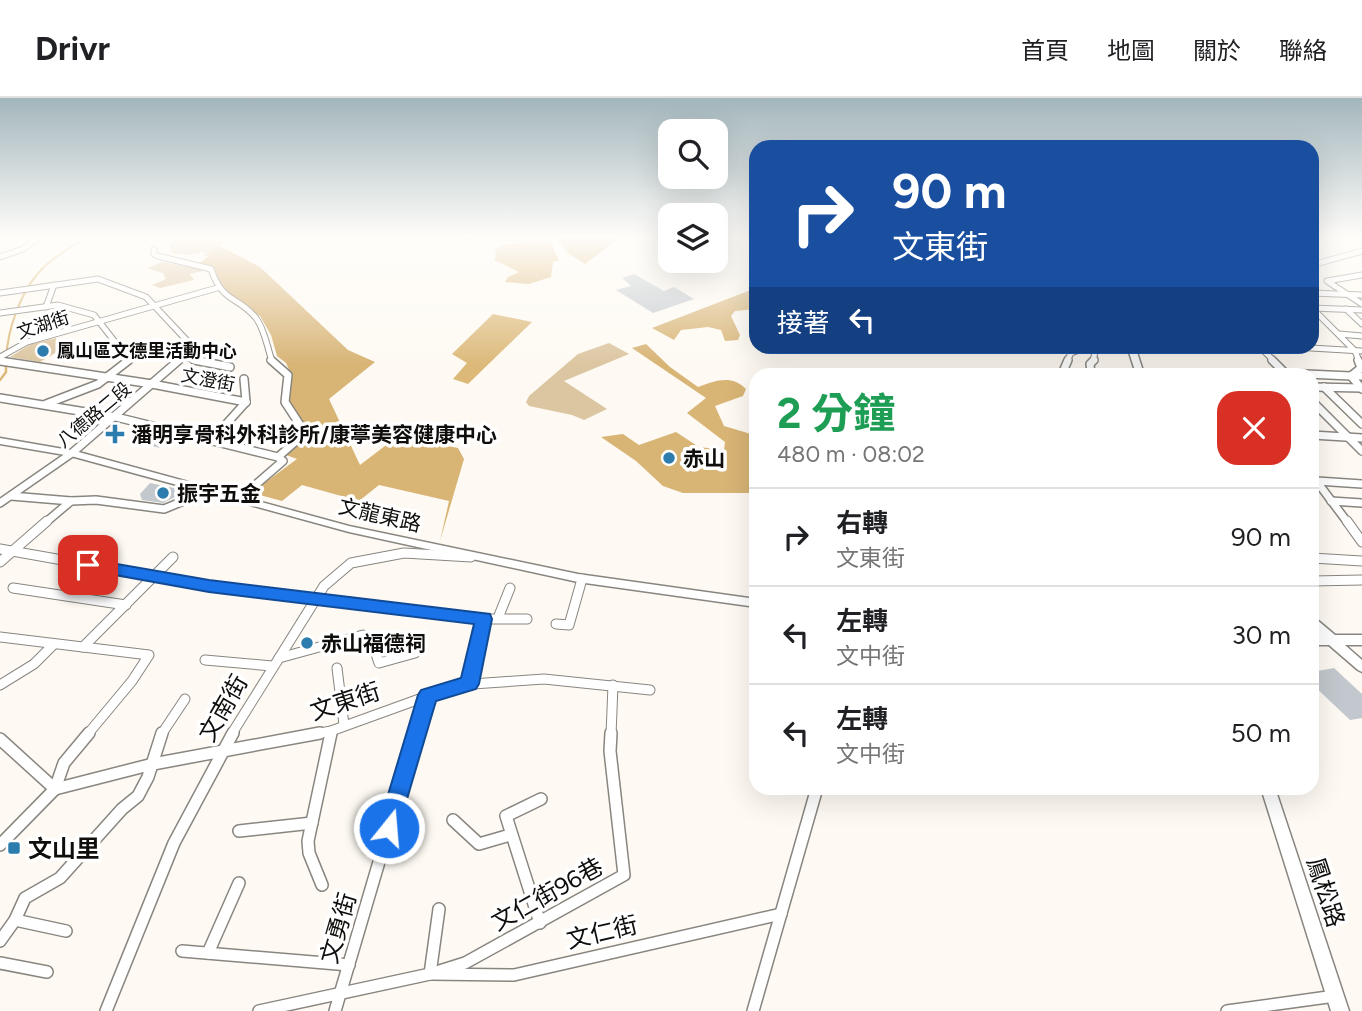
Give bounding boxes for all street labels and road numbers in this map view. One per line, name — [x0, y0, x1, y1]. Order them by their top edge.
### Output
street label: 文湖街 — [14, 306, 72, 344]
street label: 文澄街 — [179, 364, 237, 396]
street label: 八德路二段 — [52, 378, 136, 452]
street label: 文龍東路 — [336, 493, 424, 537]
street label: 文南街 — [192, 670, 254, 746]
street label: 文東街 — [306, 676, 384, 726]
street label: 文仁街96巷 — [486, 852, 608, 936]
street label: 鳳松路 — [1301, 853, 1351, 931]
street label: 文勇街 — [314, 889, 362, 967]
street label: 文仁街 — [564, 910, 640, 954]

